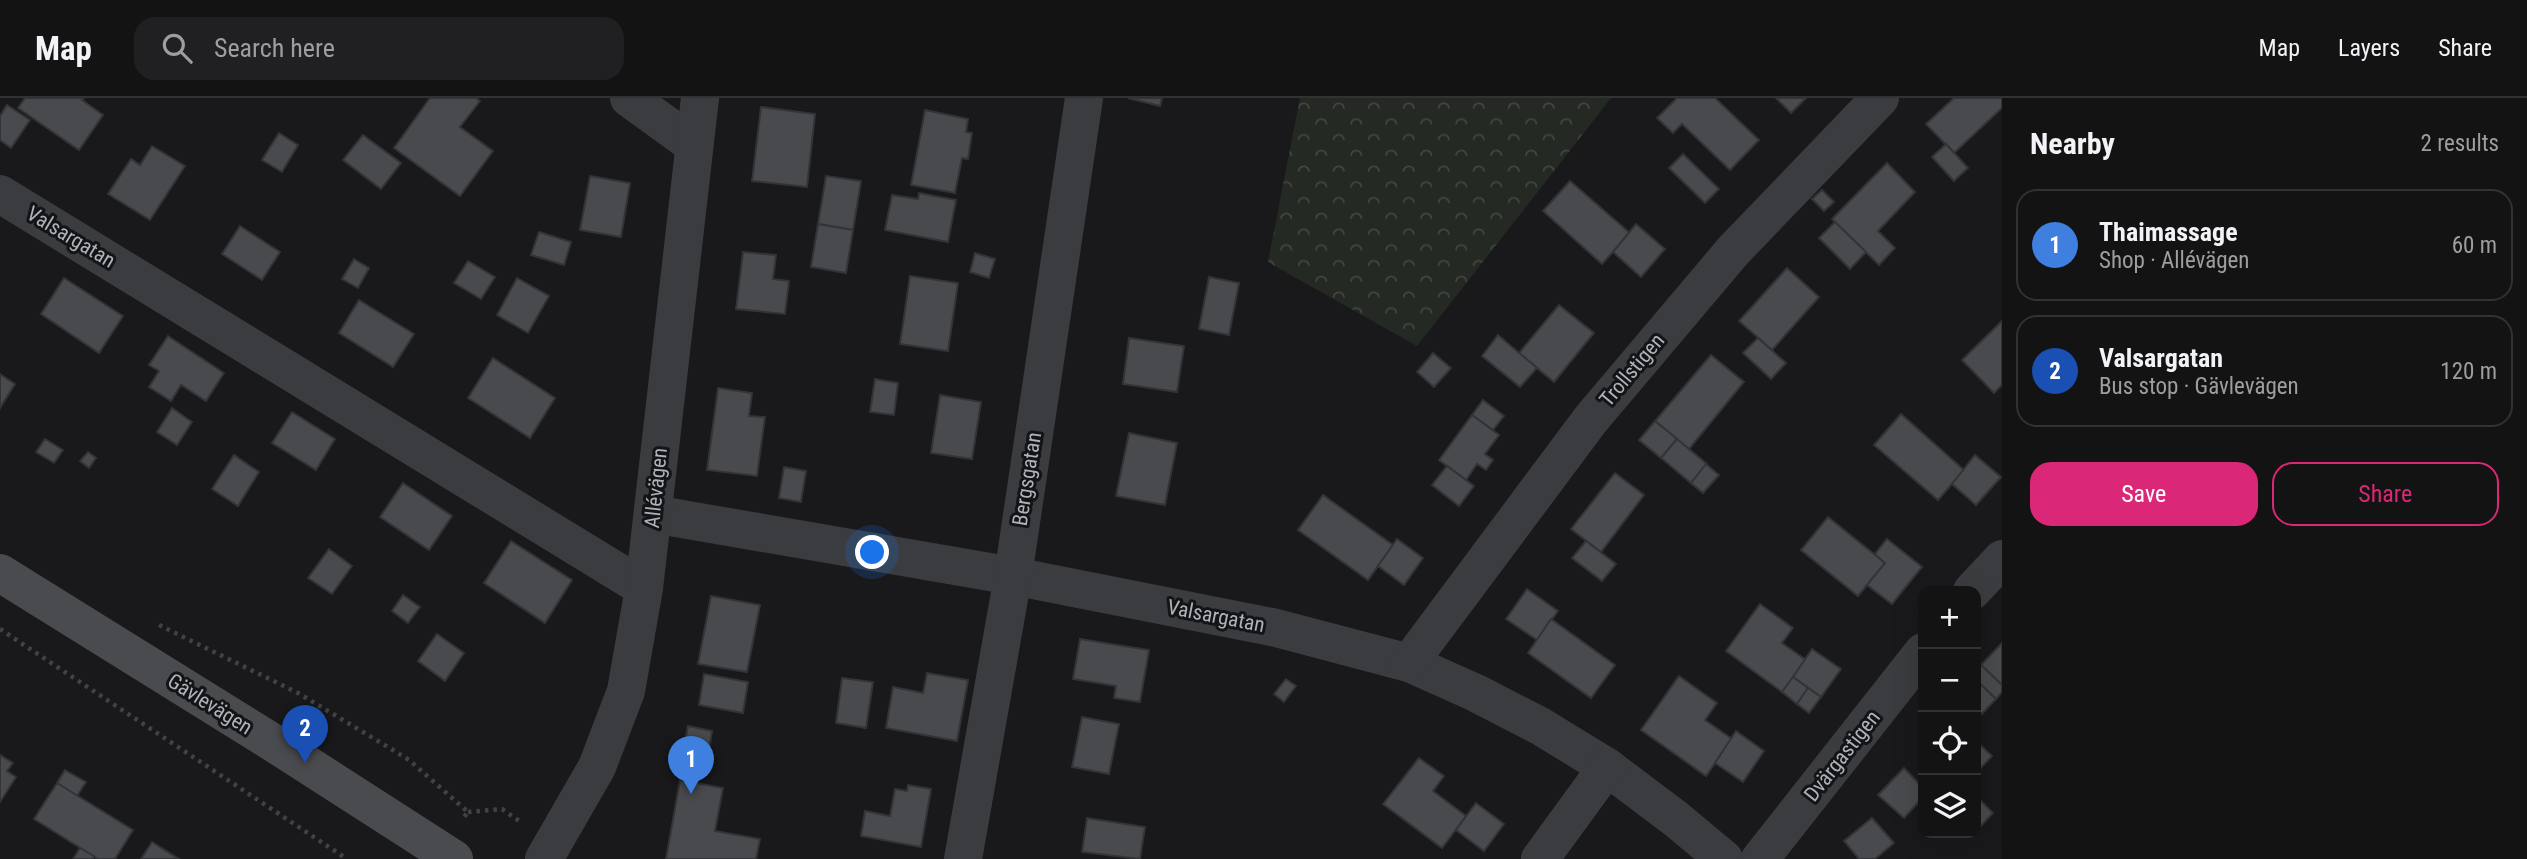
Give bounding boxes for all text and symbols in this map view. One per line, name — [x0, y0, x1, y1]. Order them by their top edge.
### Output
search box — [134, 17, 624, 80]
text: Map — [35, 29, 92, 68]
icon: search — [158, 29, 196, 67]
text: Search here — [214, 33, 335, 63]
text: Map — [2259, 34, 2300, 62]
text: Layers — [2338, 34, 2400, 62]
text: Share — [2438, 34, 2492, 62]
text: Nearby — [2030, 126, 2115, 161]
text: 2 results — [2421, 130, 2499, 157]
street label: Valsargatan — [22, 201, 120, 273]
text: Thaimassage — [2099, 217, 2238, 247]
text: 1 — [2049, 232, 2061, 259]
text: 60 m — [2452, 232, 2497, 259]
text: Shop · Allévägen — [2099, 247, 2250, 274]
street label: Trollstigen — [1595, 329, 1669, 411]
text: Valsargatan — [2099, 343, 2223, 373]
text: 2 — [2049, 358, 2061, 385]
text: 120 m — [2440, 358, 2497, 385]
text: Bus stop · Gävlevägen — [2099, 373, 2299, 400]
street label: Bergsgatan — [1008, 431, 1046, 527]
street label: Allévägen — [640, 447, 672, 529]
button: Save — [2030, 462, 2258, 526]
button: Share — [2272, 462, 2499, 526]
your location — [855, 535, 889, 569]
map controls — [1918, 586, 1981, 838]
button: + — [1918, 586, 1981, 649]
street label: Valsargatan — [1165, 595, 1267, 637]
button: − — [1918, 649, 1981, 712]
street label: Gävlevägen — [163, 669, 257, 739]
pin: 2 — [282, 705, 328, 763]
street label: Dvärgastigen — [1799, 706, 1885, 806]
button: locate — [1918, 712, 1981, 775]
pin: 1 — [668, 736, 714, 794]
button: layers — [1918, 775, 1981, 838]

